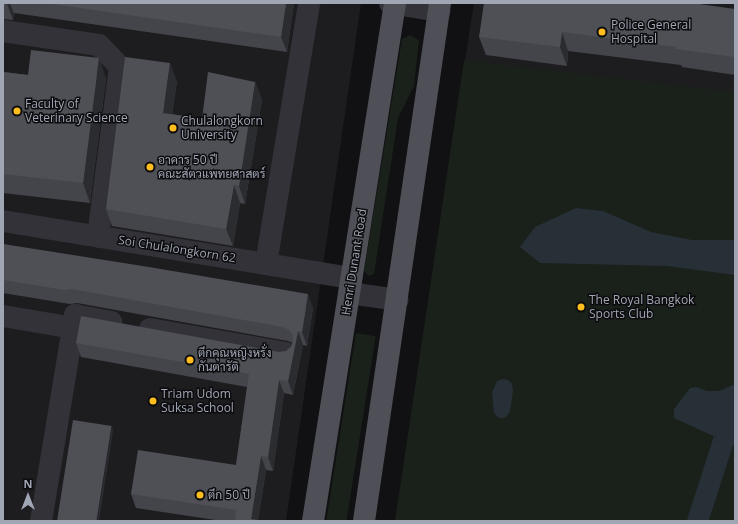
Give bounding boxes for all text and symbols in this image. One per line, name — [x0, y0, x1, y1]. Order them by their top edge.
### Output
place label: Police General Hospital — [611, 18, 691, 46]
marker: Police General Hospital — [596, 26, 608, 38]
place label: Faculty of Veterinary Science — [25, 97, 128, 125]
marker: Faculty of Veterinary Science — [12, 106, 22, 116]
place label: Chulalongkorn University — [181, 114, 263, 142]
marker: Chulalongkorn University — [168, 123, 178, 133]
place label: อาคาร 50 ปี คณะสัตวแพทยศาสตร์ — [158, 153, 265, 181]
marker: อาคาร 50 ปี คณะสัตวแพทยศาสตร์ — [145, 162, 155, 172]
street label: Henri Dunant Road — [338, 208, 370, 316]
street label: Soi Chulalongkorn 62 — [117, 233, 237, 265]
place label: The Royal Bangkok Sports Club — [589, 293, 694, 321]
marker: The Royal Bangkok Sports Club — [576, 302, 586, 312]
place label: ตึกคุณหญิงหรั่ง กันตารัติ — [198, 346, 271, 374]
marker: ตึกคุณหญิงหรั่ง กันตารัติ — [185, 355, 195, 365]
place label: Triam Udom Suksa School — [161, 387, 234, 415]
marker: Triam Udom Suksa School — [148, 396, 158, 406]
north arrow — [8, 476, 48, 516]
text: N — [24, 476, 32, 491]
place label: ตึก 50 ปี — [208, 488, 250, 502]
marker: ตึก 50 ปี — [195, 490, 205, 500]

